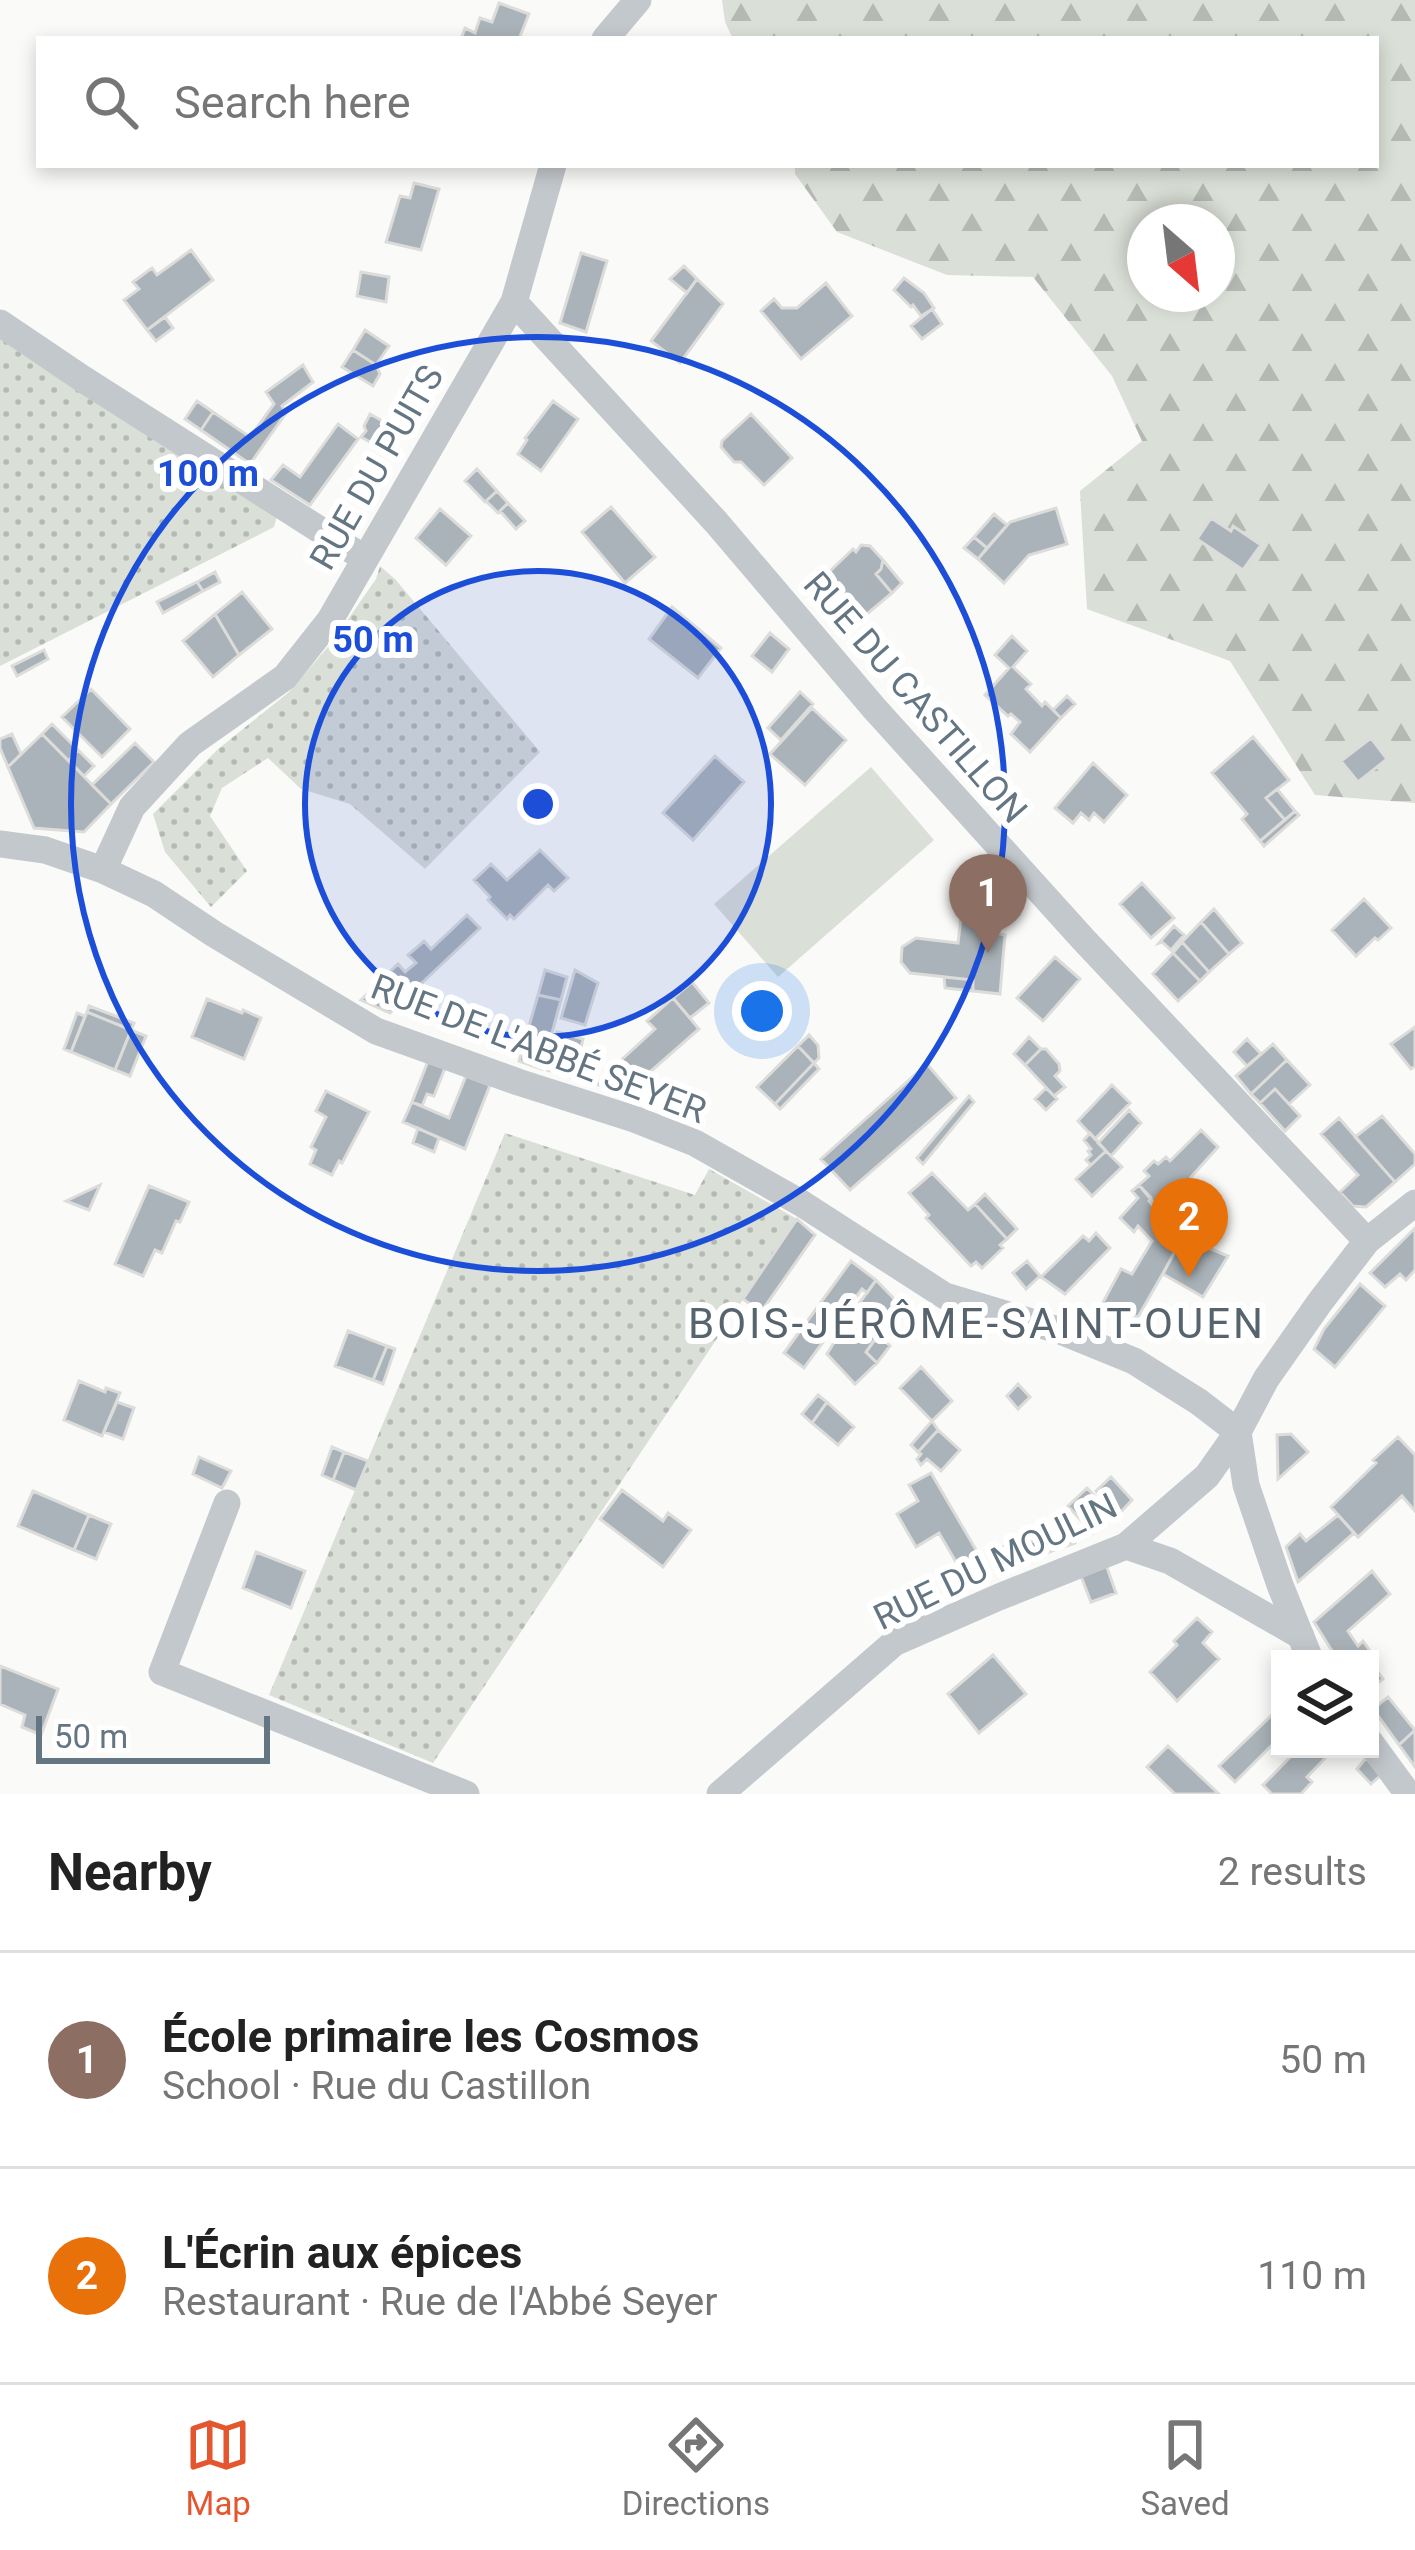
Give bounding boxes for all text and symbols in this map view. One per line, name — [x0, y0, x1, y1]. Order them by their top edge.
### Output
search box — [36, 36, 1379, 168]
icon: search — [78, 69, 144, 135]
text: Search here — [174, 76, 411, 129]
north arrow — [1127, 204, 1235, 312]
street label: RUE DU PUITS — [301, 358, 452, 577]
text: 100 m — [157, 453, 259, 495]
street label: RUE DU CASTILLON — [795, 564, 1036, 832]
text: 50 m — [332, 619, 414, 661]
centre of rings — [517, 783, 559, 825]
pin: 1 — [949, 854, 1027, 953]
street label: RUE DE L'ABBÉ SEYER — [365, 965, 712, 1132]
your location — [732, 981, 792, 1041]
pin: 2 — [1150, 1178, 1228, 1277]
district label: BOIS-JÉRÔME-SAINT-OUEN — [688, 1299, 1266, 1348]
street label: RUE DU MOULIN — [867, 1485, 1124, 1639]
map controls — [1271, 1650, 1379, 1758]
button: layers — [1271, 1650, 1379, 1758]
scale bar — [36, 1710, 270, 1763]
text: 50 m — [54, 1717, 128, 1756]
text: Nearby — [48, 1843, 212, 1902]
text: 2 results — [1218, 1849, 1367, 1895]
text: École primaire les Cosmos — [162, 2010, 699, 2063]
text: 1 — [76, 2037, 98, 2083]
text: 50 m — [1279, 2037, 1367, 2083]
text: School · Rue du Castillon — [162, 2063, 591, 2109]
text: L'Écrin aux épices — [162, 2226, 522, 2279]
text: 2 — [76, 2253, 98, 2299]
text: 110 m — [1257, 2253, 1367, 2299]
text: Restaurant · Rue de l'Abbé Seyer — [162, 2279, 717, 2325]
tab: Map — [185, 2412, 251, 2523]
tab: Directions — [622, 2412, 770, 2523]
tab: Saved — [1141, 2412, 1230, 2523]

